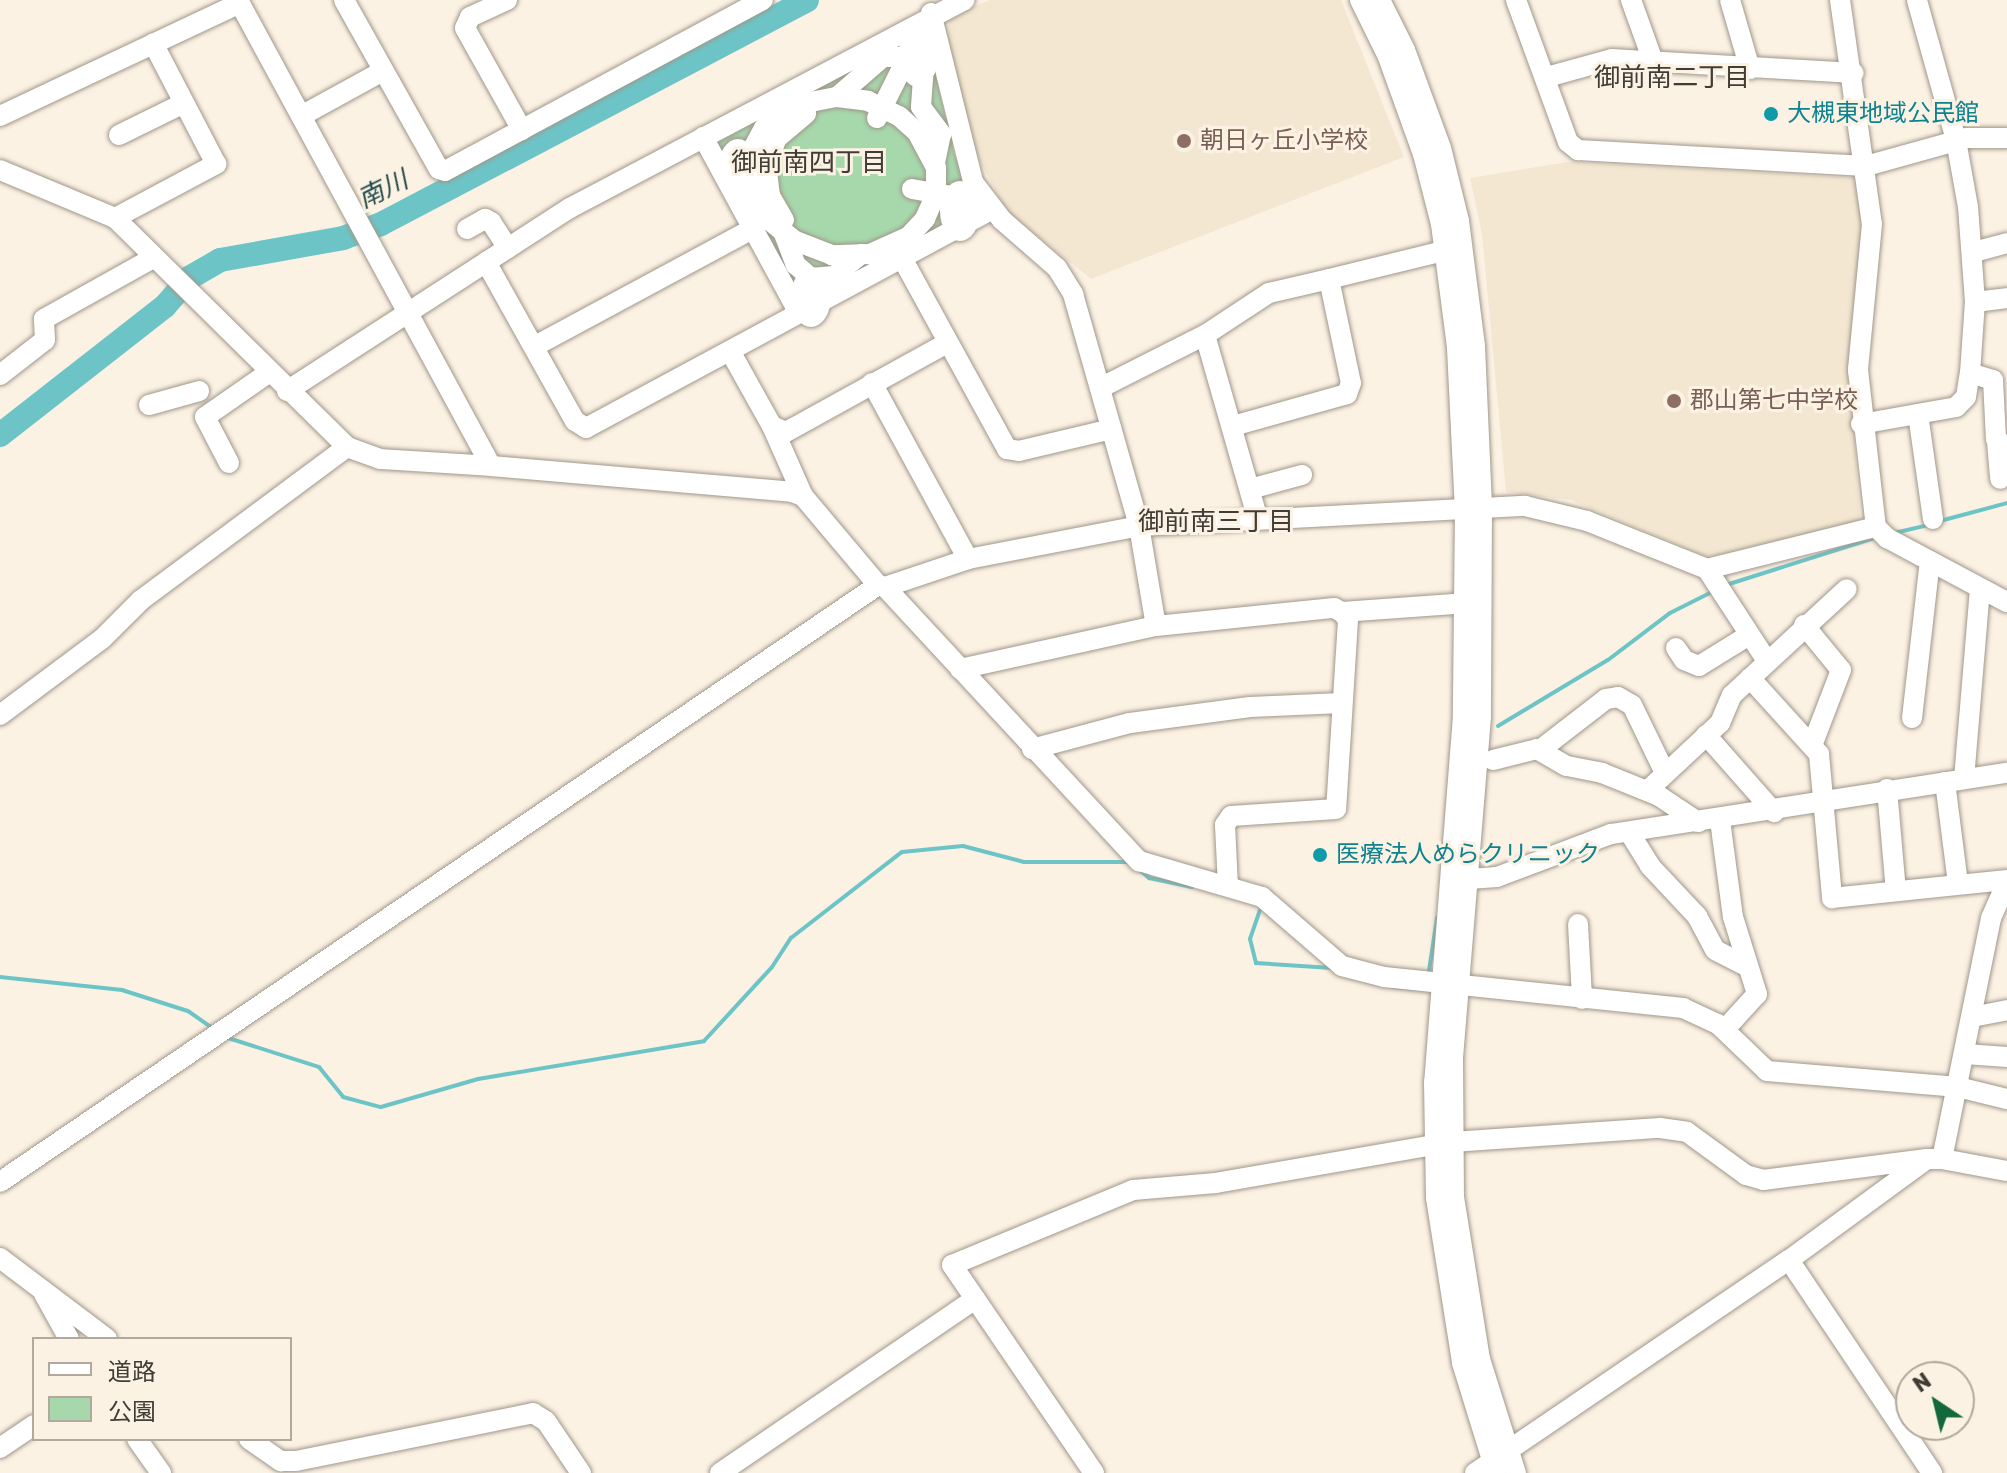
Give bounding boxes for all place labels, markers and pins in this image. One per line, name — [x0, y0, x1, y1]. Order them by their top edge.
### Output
place label: 大槻東地域公民館 — [1787, 100, 1979, 128]
marker: 大槻東地域公民館 — [1762, 105, 1780, 123]
place label: 朝日ヶ丘小学校 — [1200, 127, 1368, 155]
marker: 朝日ヶ丘小学校 — [1175, 132, 1193, 150]
place label: 郡山第七中学校 — [1690, 387, 1858, 415]
marker: 郡山第七中学校 — [1665, 392, 1683, 410]
place label: 医療法人めらクリニック — [1336, 841, 1600, 869]
marker: 医療法人めらクリニック — [1311, 846, 1329, 864]

